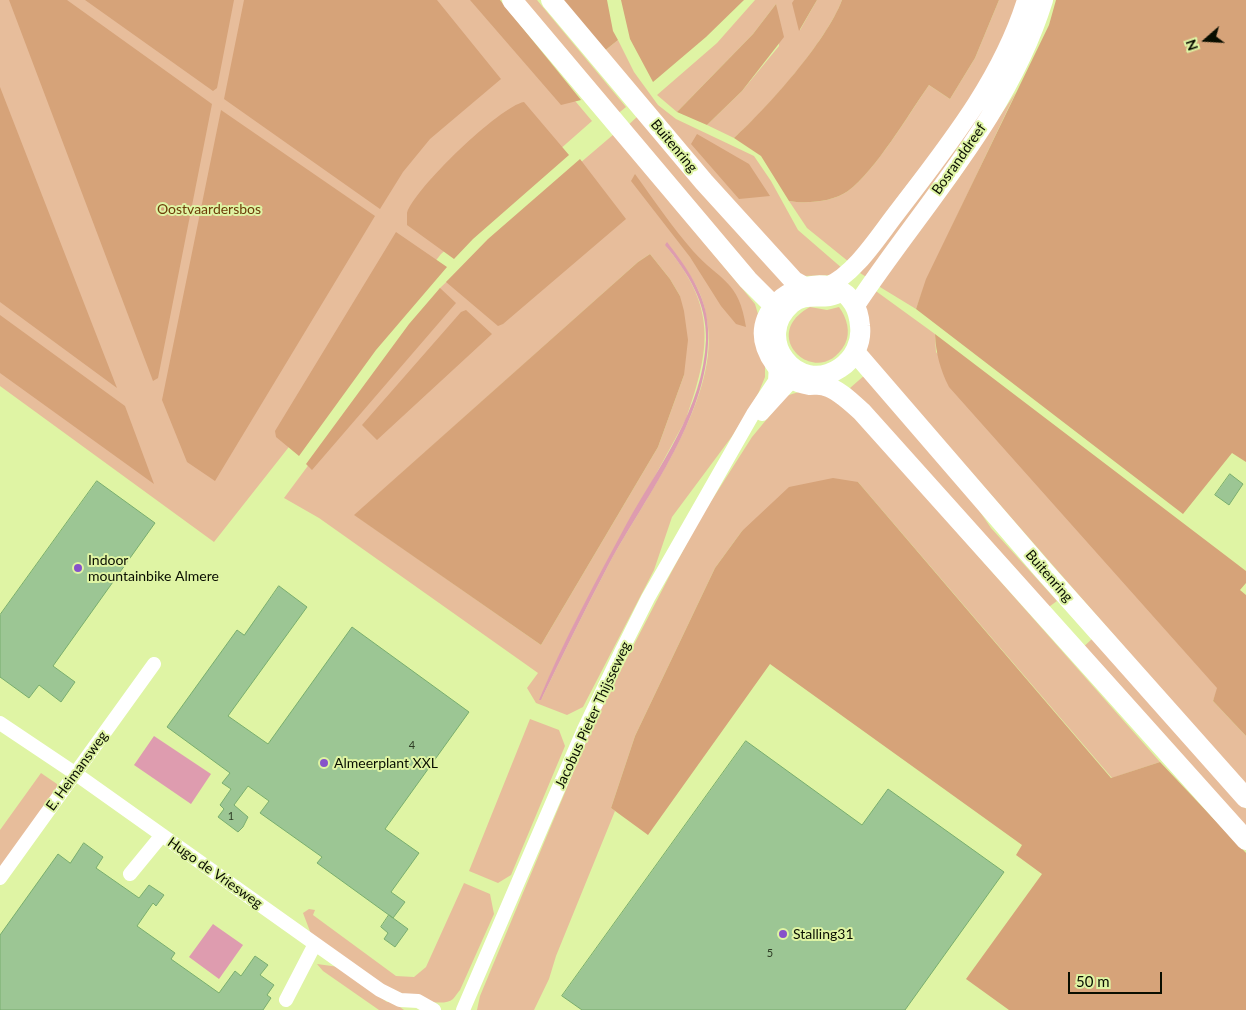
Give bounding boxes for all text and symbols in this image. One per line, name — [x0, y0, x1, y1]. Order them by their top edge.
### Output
north arrow — [1181, 15, 1231, 65]
text: N — [1182, 37, 1201, 53]
street label: Buitenring — [647, 116, 701, 176]
street label: Bosranddreef — [928, 120, 990, 198]
park label: Oostvaardersbos — [157, 201, 261, 217]
street label: Buitenring — [1022, 546, 1076, 606]
place label: Indoor mountainbike Almere — [88, 552, 219, 584]
marker: Indoor mountainbike Almere — [72, 562, 84, 574]
street label: Jacobus Pieter Thijsseweg — [552, 639, 634, 791]
street label: E. Heimansweg — [43, 728, 111, 814]
house number: 4 — [409, 738, 415, 752]
place label: Almeerplant XXL — [334, 755, 438, 771]
marker: Almeerplant XXL — [318, 757, 330, 769]
house number: 1 — [228, 809, 234, 823]
street label: Hugo de Vriesweg — [164, 834, 266, 912]
place label: Stalling31 — [793, 926, 854, 942]
marker: Stalling31 — [777, 928, 789, 940]
house number: 5 — [767, 946, 773, 960]
scale bar — [1071, 962, 1165, 994]
text: 50 m — [1076, 972, 1110, 990]

